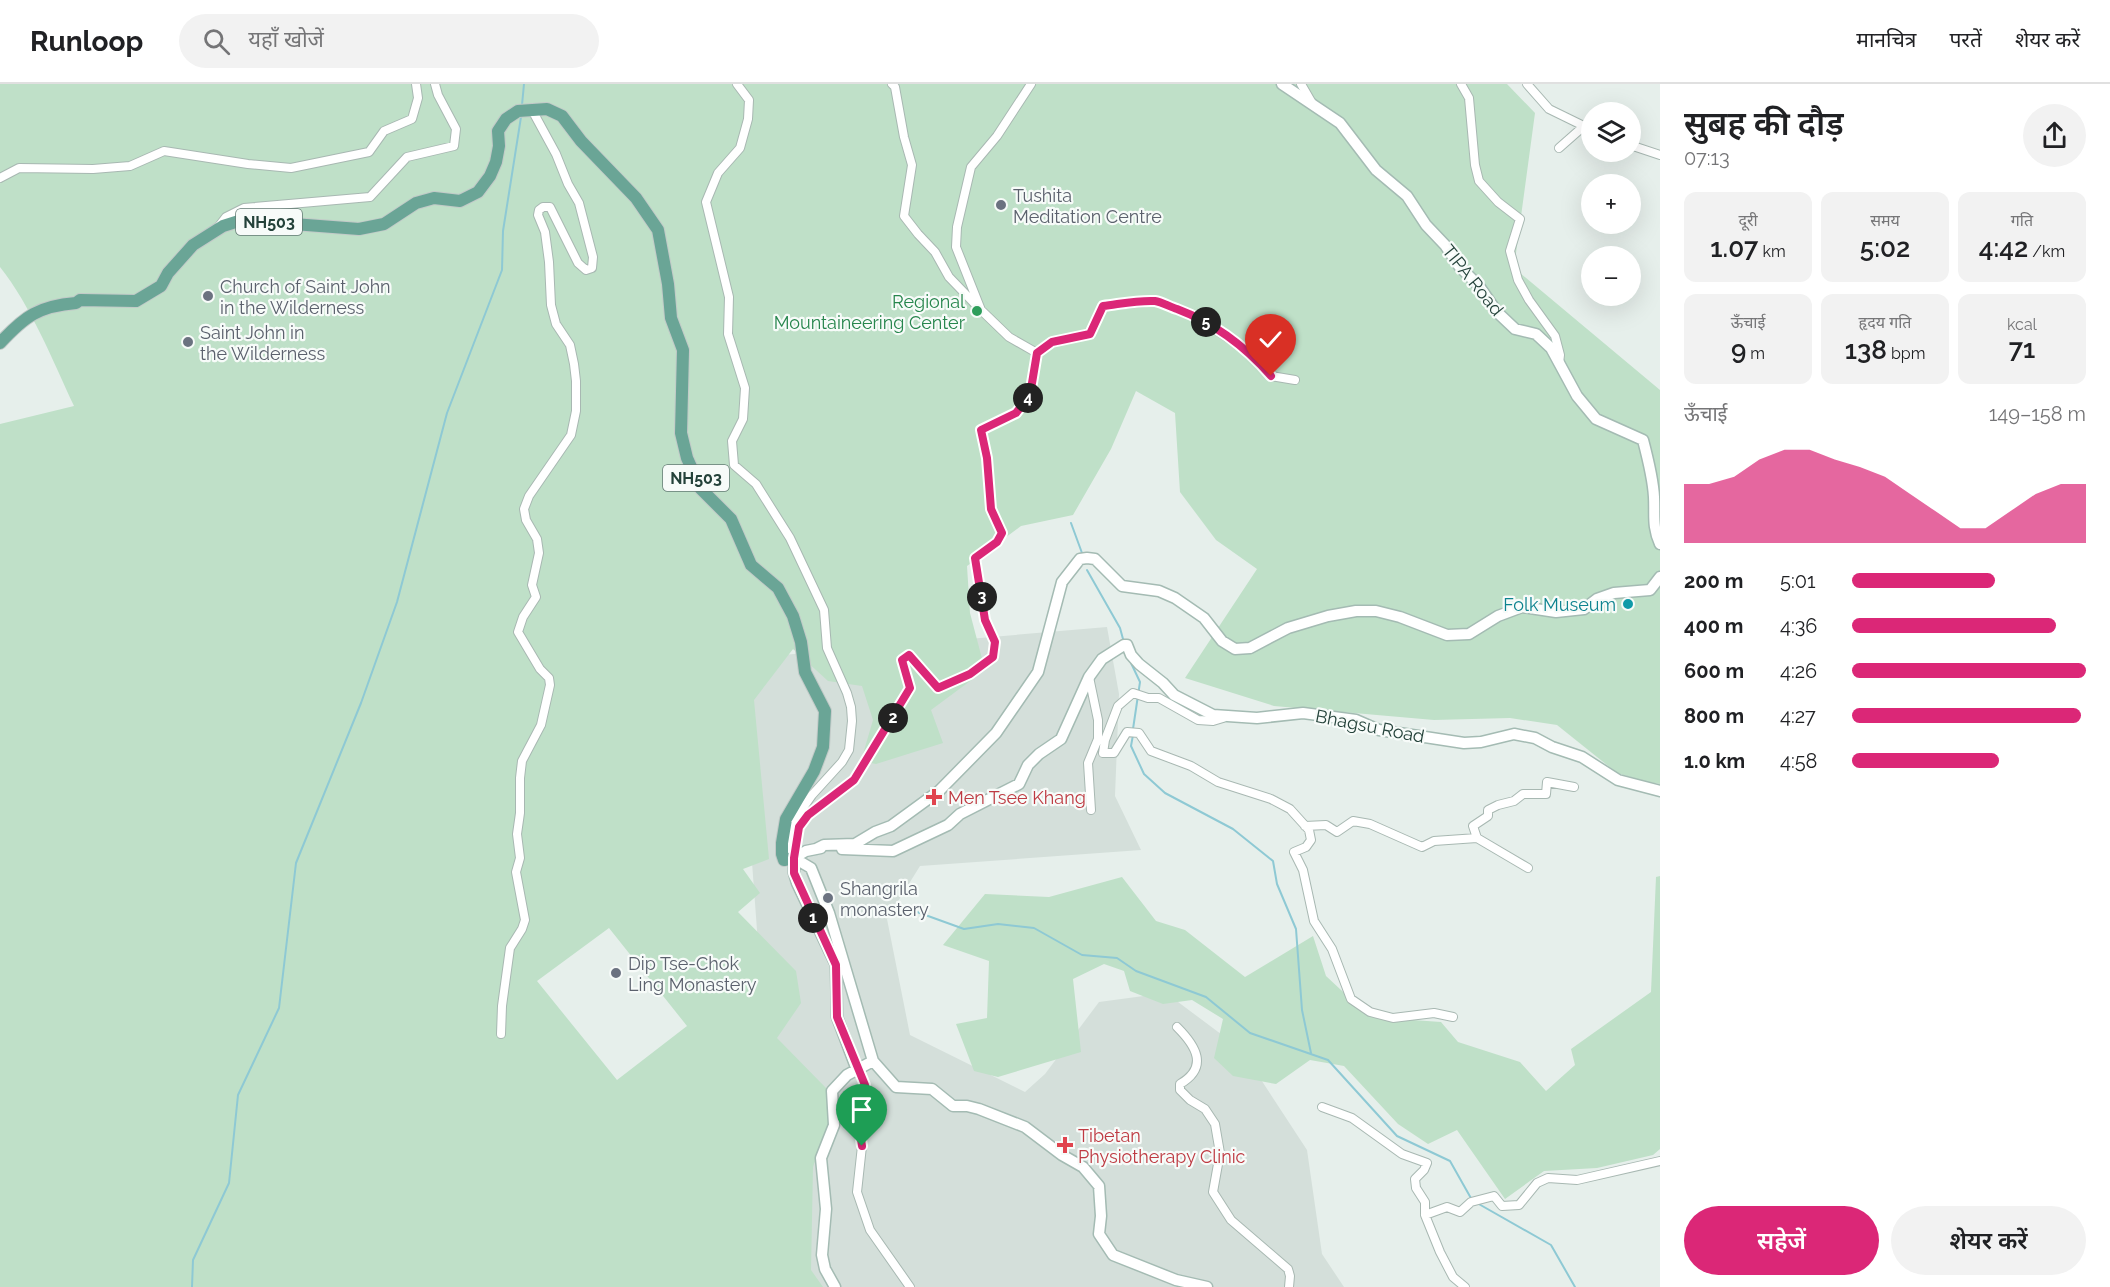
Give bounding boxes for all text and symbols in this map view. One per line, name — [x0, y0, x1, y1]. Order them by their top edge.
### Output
search box — [179, 14, 599, 68]
text: Runloop — [30, 25, 143, 58]
icon: search — [200, 25, 233, 58]
text: यहाँ खोजें — [248, 26, 324, 52]
text: मानचित्र — [1856, 27, 1916, 52]
text: परतें — [1949, 27, 1982, 52]
text: शेयर करें — [2015, 27, 2080, 52]
map controls — [1581, 102, 1641, 306]
button: layers — [1581, 102, 1641, 162]
text: सुबह की दौड़ — [1684, 104, 1844, 143]
button: share — [2023, 104, 2086, 167]
text: 07:13 — [1684, 146, 1730, 170]
button: + — [1581, 174, 1641, 234]
place label: Tushita Meditation Centre — [1013, 185, 1162, 227]
marker: Tushita Meditation Centre — [994, 198, 1008, 212]
road number: NH503 — [236, 209, 302, 235]
text: दूरी — [1738, 211, 1758, 230]
text: समय — [1870, 211, 1900, 230]
text: गति — [2011, 211, 2033, 230]
text: 1.07 — [1710, 233, 1758, 263]
text: 5:02 — [1860, 233, 1910, 263]
text: 4:42 — [1979, 233, 2028, 263]
street label: TIPA Road — [1438, 240, 1508, 320]
text: km — [1758, 242, 1786, 261]
text: /km — [2028, 242, 2065, 261]
button: − — [1581, 246, 1641, 306]
place label: Church of Saint John in the Wilderness — [220, 276, 391, 318]
marker: Church of Saint John in the Wilderness — [201, 289, 215, 303]
place label: Regional Mountaineering Center — [774, 291, 966, 333]
marker: Regional Mountaineering Center — [970, 304, 984, 318]
pin: 5 — [1191, 307, 1221, 337]
text: 5 — [1202, 312, 1210, 331]
text: ऊँचाई — [1731, 313, 1765, 332]
text: हृदय गति — [1859, 313, 1911, 332]
pin — [1245, 314, 1296, 376]
text: kcal — [2007, 315, 2037, 334]
place label: Saint John in the Wilderness — [200, 322, 326, 364]
icon: check — [1254, 323, 1287, 356]
text: 71 — [2009, 334, 2035, 364]
marker: Saint John in the Wilderness — [181, 335, 195, 349]
text: 9 — [1731, 335, 1746, 365]
text: 138 — [1845, 335, 1887, 365]
text: m — [1746, 344, 1765, 363]
text: bpm — [1887, 344, 1925, 363]
pin: 4 — [1013, 383, 1043, 413]
text: 4 — [1023, 388, 1033, 407]
text: ऊँचाई — [1684, 402, 1727, 426]
text: 149–158 m — [1989, 402, 2086, 426]
road number: NH503 — [663, 465, 729, 491]
text: 200 m — [1684, 569, 1743, 593]
text: 5:01 — [1780, 569, 1815, 593]
pin: 3 — [967, 582, 997, 612]
text: 3 — [978, 587, 986, 606]
place label: Folk Museum — [1503, 594, 1616, 615]
marker: Folk Museum — [1621, 597, 1635, 611]
text: 400 m — [1684, 614, 1743, 638]
text: 4:36 — [1780, 614, 1817, 638]
text: 600 m — [1684, 659, 1744, 683]
text: 4:26 — [1780, 659, 1817, 683]
pin: 2 — [878, 703, 908, 733]
text: 800 m — [1684, 704, 1744, 728]
text: 4:27 — [1780, 704, 1816, 728]
street label: Bhagsu Road — [1314, 705, 1426, 747]
text: 2 — [888, 708, 898, 727]
text: 1.0 km — [1684, 749, 1745, 773]
text: 4:58 — [1780, 749, 1817, 773]
place label: Men Tsee Khang — [948, 787, 1086, 808]
marker: Men Tsee Khang — [925, 788, 943, 806]
place label: Shangrila monastery — [840, 878, 929, 920]
marker: Shangrila monastery — [821, 891, 835, 905]
pin: 1 — [798, 903, 828, 933]
text: 1 — [809, 908, 817, 927]
place label: Dip Tse-Chok Ling Monastery — [628, 953, 757, 995]
marker: Dip Tse-Chok Ling Monastery — [609, 966, 623, 980]
pin — [836, 1084, 887, 1146]
icon: arrive — [845, 1093, 878, 1126]
place label: Tibetan Physiotherapy Clinic — [1078, 1125, 1246, 1167]
marker: Tibetan Physiotherapy Clinic — [1056, 1136, 1074, 1154]
button: सहेजें — [1684, 1206, 1879, 1275]
button: शेयर करें — [1891, 1206, 2086, 1275]

